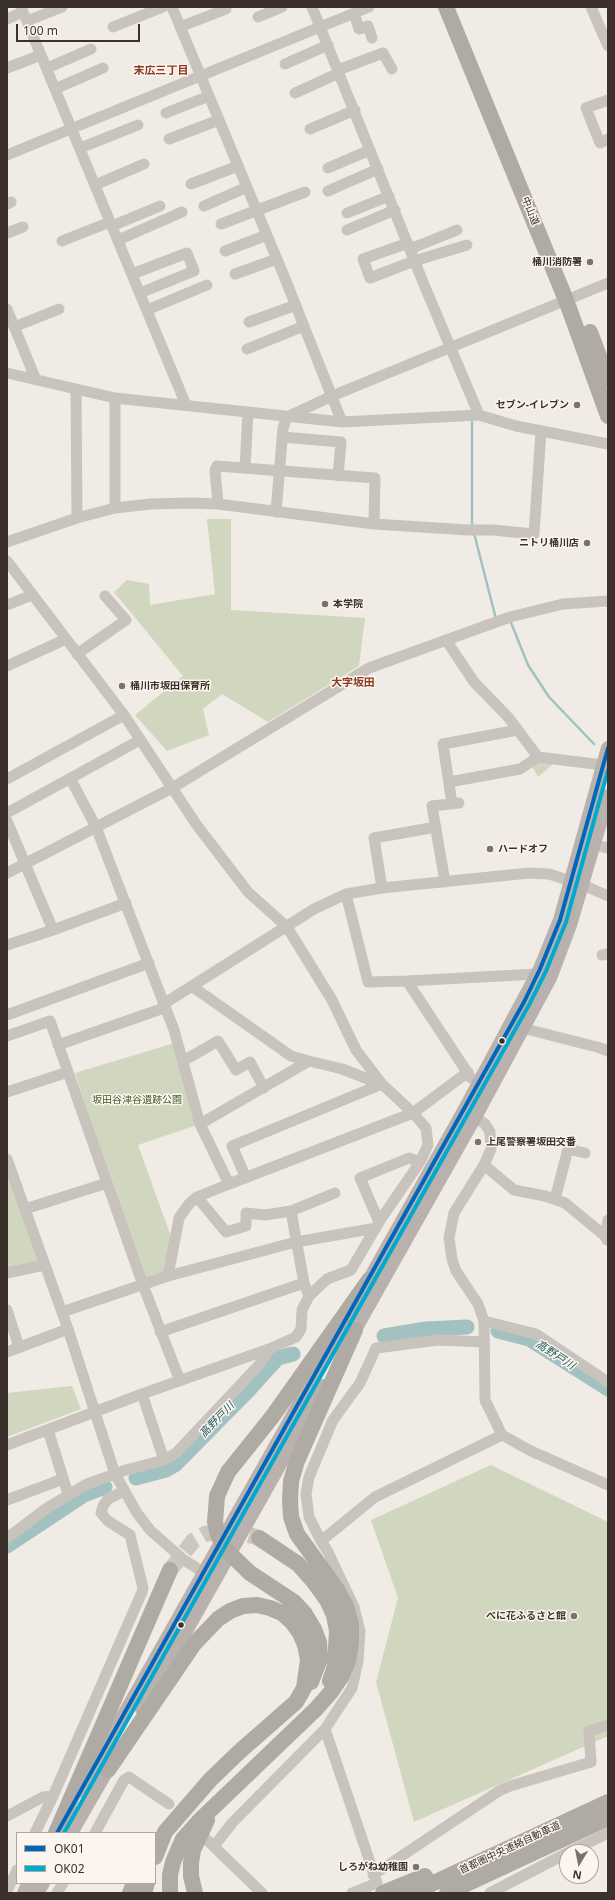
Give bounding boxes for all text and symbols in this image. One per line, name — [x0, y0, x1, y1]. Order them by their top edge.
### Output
scale bar — [18, 16, 142, 42]
text: 100 m — [23, 22, 58, 39]
district label: 末広三丁目 — [134, 64, 188, 78]
street label: 中山道 — [519, 195, 541, 227]
place label: 桶川消防署 — [532, 256, 582, 268]
marker: 桶川消防署 — [585, 257, 595, 267]
place label: セブン-イレブン — [496, 399, 569, 411]
marker: セブン-イレブン — [572, 400, 582, 410]
place label: ニトリ桶川店 — [519, 537, 579, 549]
marker: ニトリ桶川店 — [582, 538, 592, 548]
place label: 本学院 — [333, 598, 363, 610]
marker: 本学院 — [320, 599, 330, 609]
district label: 大字坂田 — [331, 676, 375, 690]
place label: 桶川市坂田保育所 — [130, 680, 210, 692]
marker: 桶川市坂田保育所 — [117, 681, 127, 691]
place label: ハードオフ — [498, 843, 548, 855]
marker: ハードオフ — [485, 844, 495, 854]
unlabelled marker — [497, 1036, 507, 1046]
park label: 坂田谷津谷遺跡公園 — [92, 1094, 182, 1106]
place label: 上尾警察署坂田交番 — [486, 1136, 576, 1148]
marker: 上尾警察署坂田交番 — [473, 1137, 483, 1147]
water label: 高野戸川 — [533, 1337, 577, 1373]
water label: 高野戸川 — [197, 1400, 237, 1440]
place label: べに花ふるさと館 — [486, 1610, 566, 1622]
marker: べに花ふるさと館 — [569, 1611, 579, 1621]
unlabelled marker — [176, 1620, 186, 1630]
street label: 首都圏中央連絡自動車道 — [458, 1819, 562, 1877]
legend — [16, 1832, 156, 1884]
text: OK01 — [54, 1840, 85, 1857]
north arrow — [559, 1844, 599, 1884]
text: OK02 — [54, 1860, 85, 1877]
place label: しろがね幼稚園 — [338, 1861, 408, 1873]
marker: しろがね幼稚園 — [411, 1862, 421, 1872]
text: N — [571, 1867, 583, 1883]

